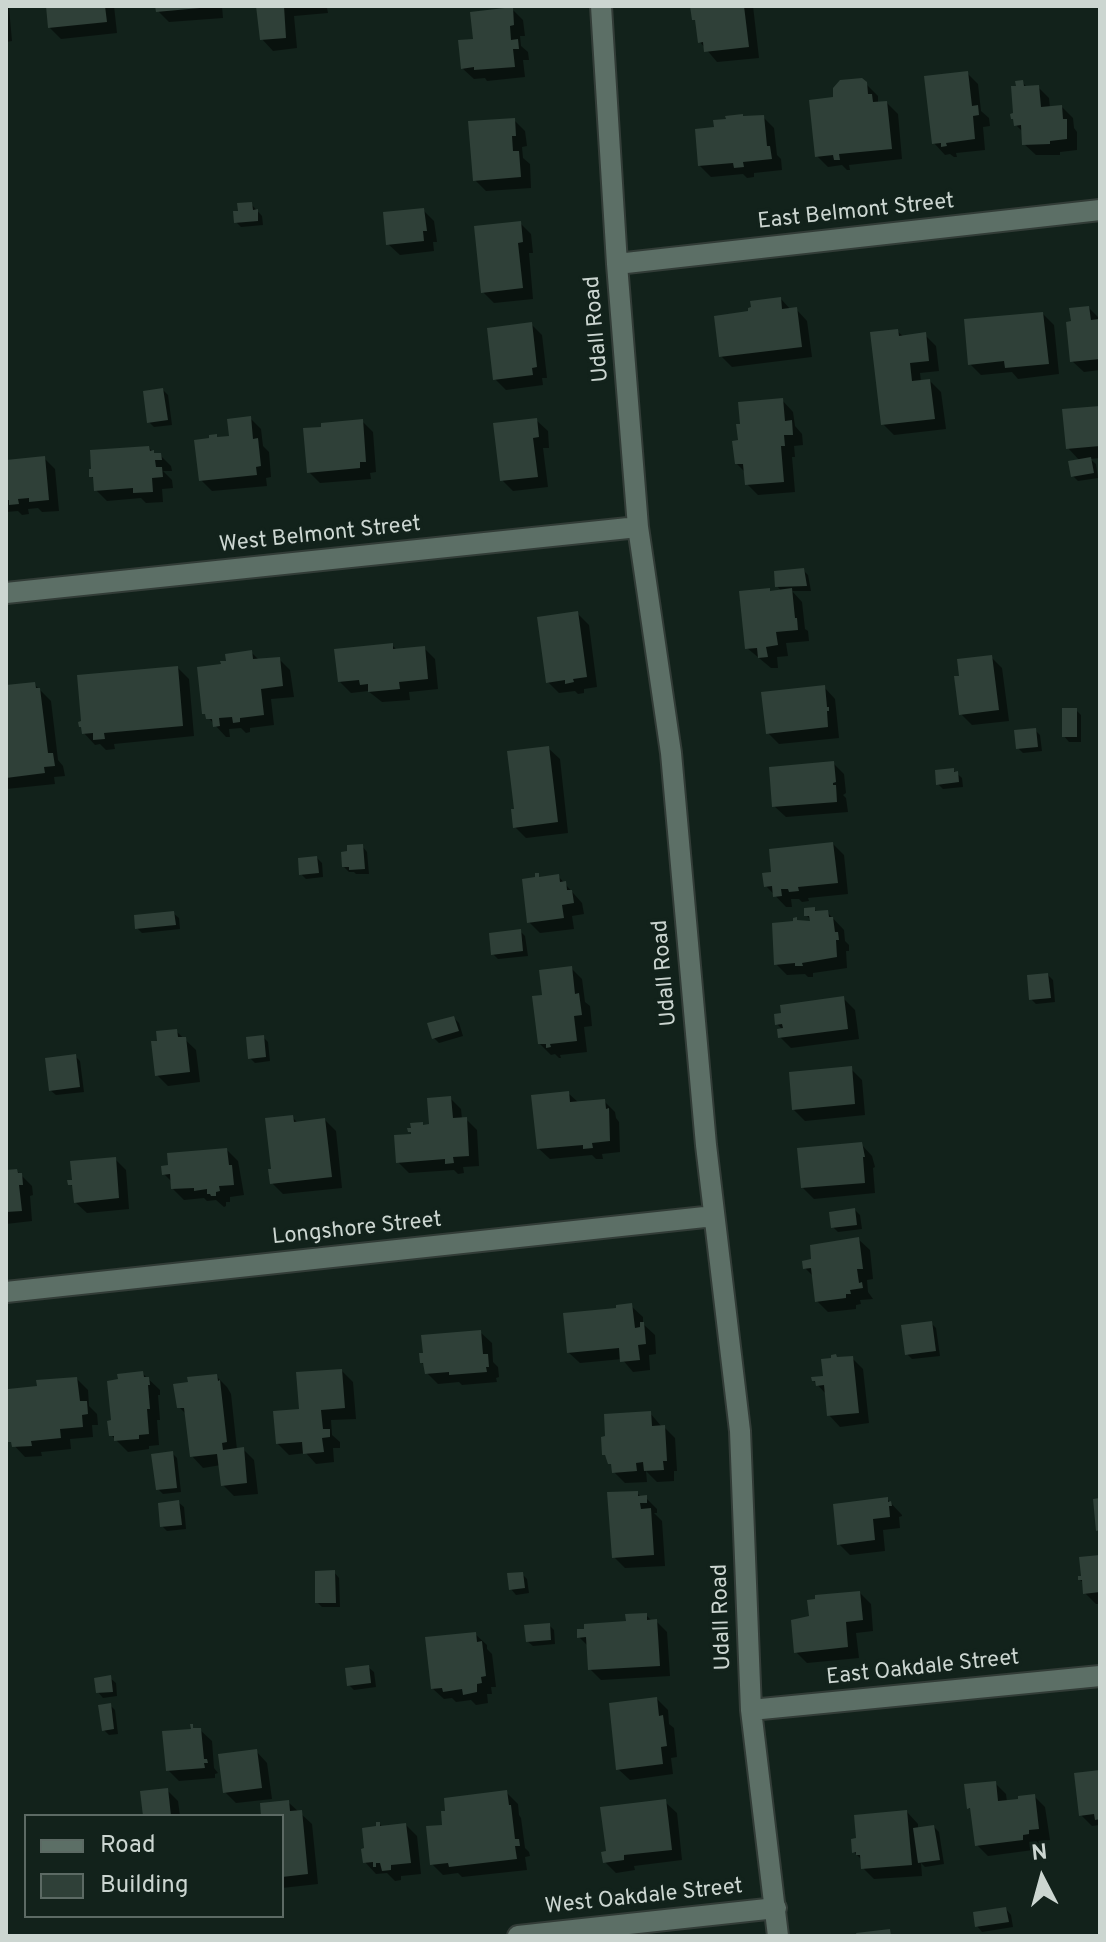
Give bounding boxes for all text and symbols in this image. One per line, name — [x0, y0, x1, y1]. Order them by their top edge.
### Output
street label: East Belmont Street — [756, 190, 956, 236]
street label: Udall Road — [580, 275, 616, 383]
street label: West Belmont Street — [218, 512, 422, 560]
street label: Udall Road — [648, 919, 684, 1027]
street label: Longshore Street — [271, 1208, 443, 1252]
street label: Udall Road — [708, 1563, 738, 1671]
street label: East Oakdale Street — [825, 1646, 1021, 1692]
legend — [24, 1814, 284, 1918]
text: Road — [100, 1831, 156, 1861]
north arrow — [1002, 1838, 1082, 1918]
text: N — [1030, 1839, 1049, 1868]
text: Building — [100, 1871, 189, 1901]
street label: West Oakdale Street — [544, 1874, 744, 1922]

